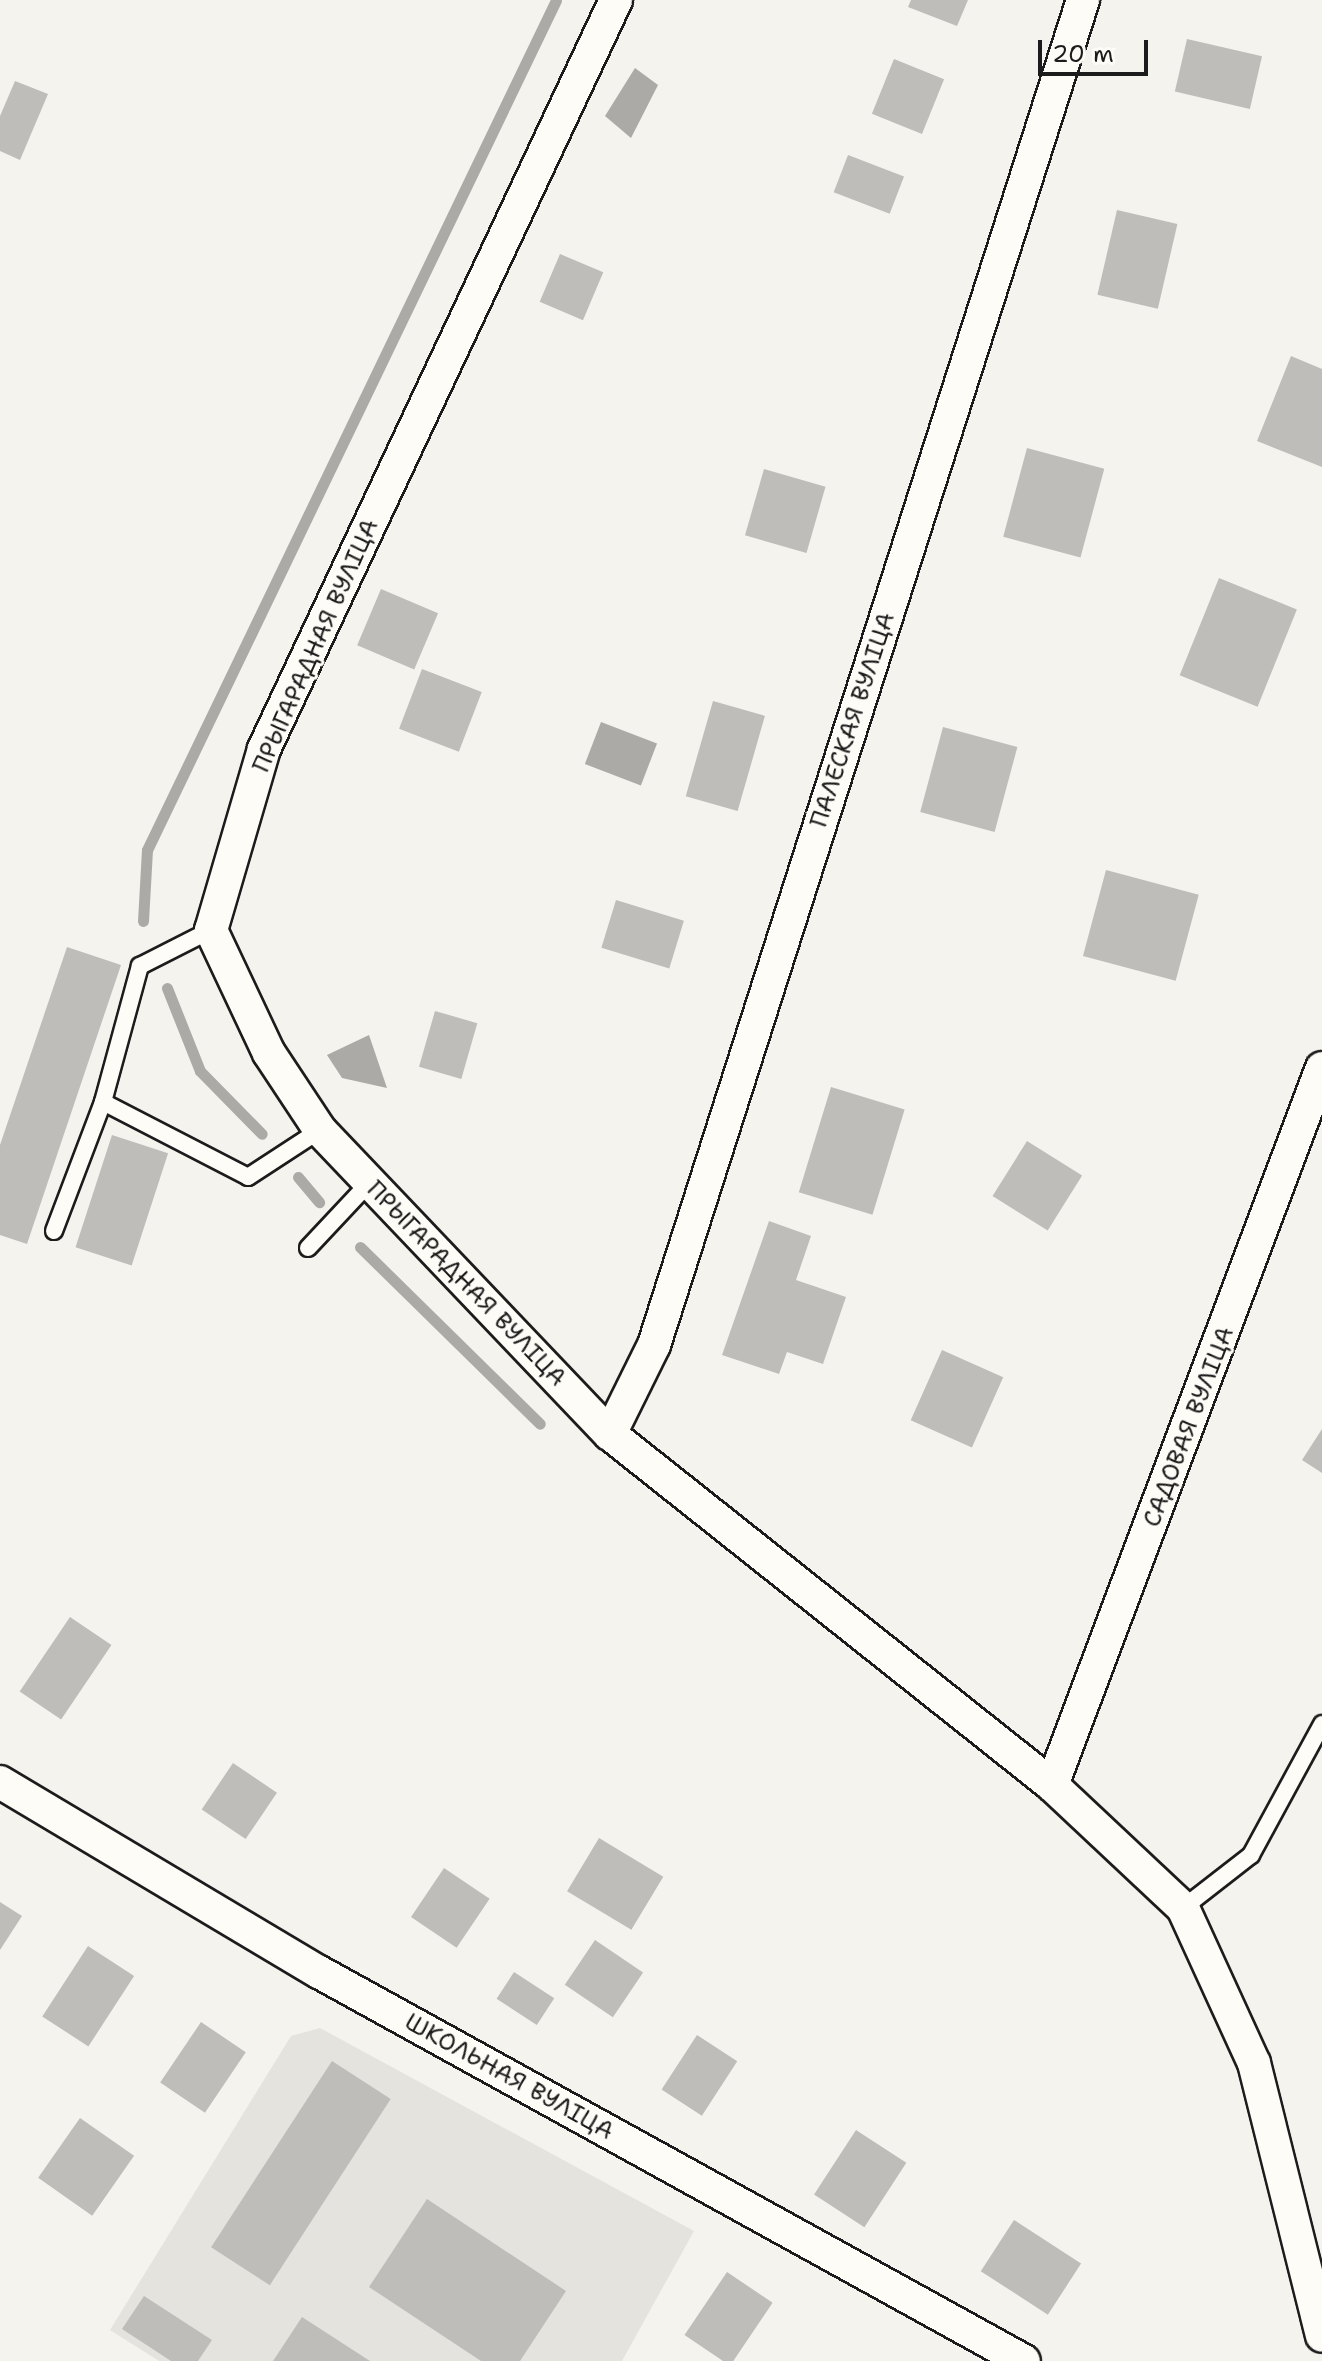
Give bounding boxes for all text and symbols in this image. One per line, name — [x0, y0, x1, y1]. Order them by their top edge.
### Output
scale bar — [1042, 24, 1152, 74]
text: 20 m — [1052, 38, 1114, 70]
street label: ПРЫГАРАДНАЯ ВУЛІЦА — [247, 515, 385, 777]
street label: ПАЛЕСКАЯ ВУЛІЦА — [805, 609, 901, 831]
street label: ПРЫГАРАДНАЯ ВУЛІЦА — [360, 1175, 572, 1393]
street label: САДОВАЯ ВУЛІЦА — [1138, 1323, 1240, 1531]
street label: ШКОЛЬНАЯ ВУЛІЦА — [400, 2008, 618, 2146]

